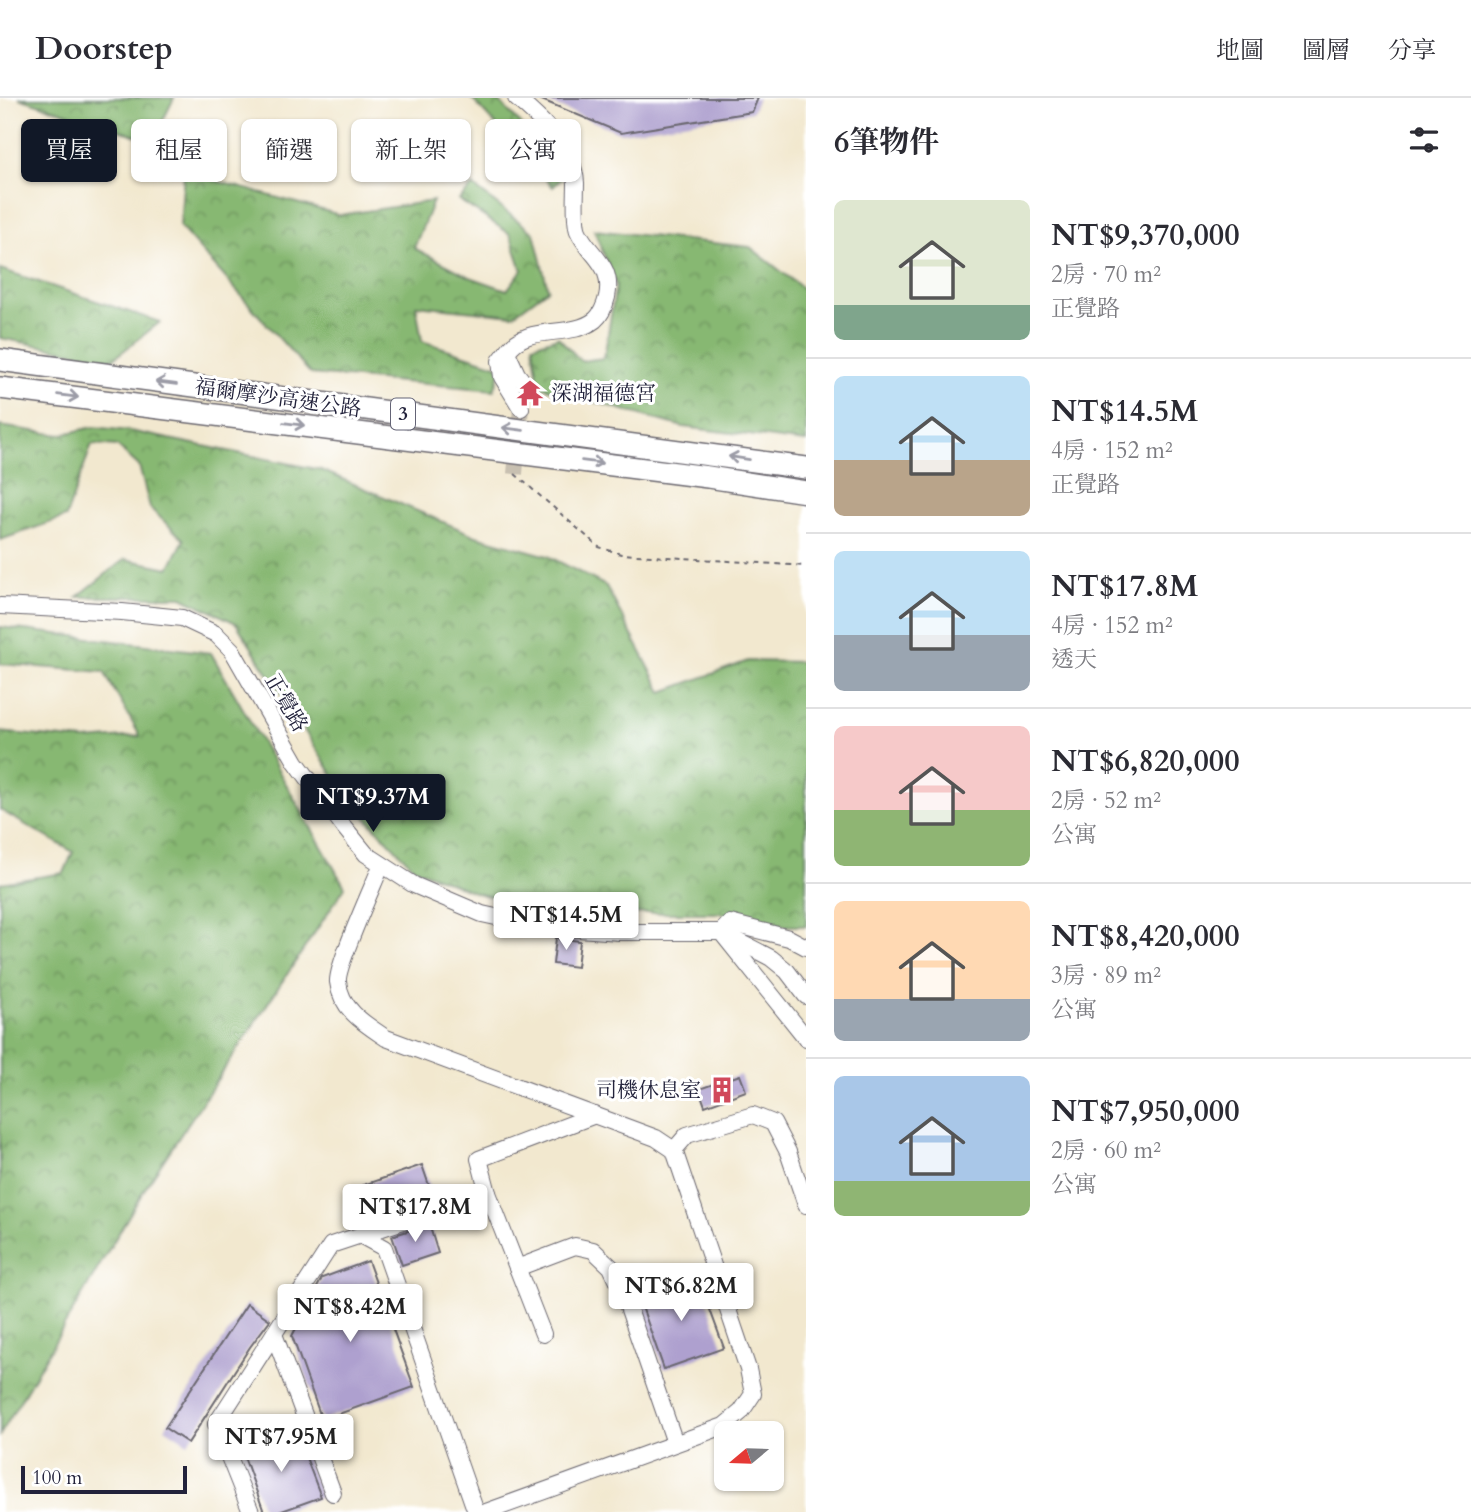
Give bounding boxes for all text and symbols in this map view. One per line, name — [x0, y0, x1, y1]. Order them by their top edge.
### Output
text: Doorstep — [35, 26, 173, 71]
text: 地圖 — [1216, 34, 1264, 67]
text: 圖層 — [1302, 34, 1350, 67]
text: 分享 — [1388, 34, 1436, 67]
chip: 買屋 — [21, 119, 117, 182]
chip: 租屋 — [131, 119, 227, 182]
chip: 篩選 — [241, 119, 337, 182]
chip: 新上架 — [351, 119, 471, 182]
chip: 公寓 — [485, 119, 581, 182]
icon: filters — [1405, 121, 1443, 159]
text: 6筆物件 — [834, 122, 939, 163]
text: NT$9,370,000 — [1051, 215, 1240, 256]
icon: home — [890, 228, 974, 312]
text: 2房 · 70 m² — [1051, 259, 1161, 290]
text: 正覺路 — [1051, 293, 1120, 324]
street label: 福爾摩沙高速公路 — [193, 372, 363, 424]
one-way arrow — [155, 377, 178, 390]
temple icon: 深湖福德宮 — [515, 378, 545, 408]
place label: 深湖福德宮 — [551, 379, 656, 408]
one-way arrow — [56, 390, 79, 403]
text: NT$14.5M — [1051, 391, 1198, 432]
road number: 3 — [391, 398, 415, 430]
icon: home — [890, 404, 974, 488]
one-way arrow — [282, 417, 304, 430]
one-way arrow — [502, 422, 525, 435]
text: 4房 · 152 m² — [1051, 435, 1173, 466]
one-way arrow — [728, 451, 750, 464]
one-way arrow — [580, 456, 603, 469]
text: 正覺路 — [1051, 469, 1120, 500]
text: NT$17.8M — [1051, 566, 1198, 607]
icon: home — [890, 579, 974, 663]
text: 4房 · 152 m² — [1051, 610, 1173, 641]
text: 透天 — [1051, 644, 1097, 675]
street label: 正覺路 — [258, 668, 314, 738]
text: NT$6,820,000 — [1051, 741, 1240, 782]
icon: home — [890, 754, 974, 838]
pin: NT$9.37M — [301, 774, 445, 834]
text: NT$9.37M — [317, 781, 429, 812]
text: 2房 · 52 m² — [1051, 785, 1161, 816]
text: 公寓 — [1051, 819, 1097, 850]
pin: NT$14.5M — [494, 892, 638, 952]
text: NT$14.5M — [510, 899, 622, 930]
text: NT$8,420,000 — [1051, 916, 1240, 957]
icon: home — [890, 929, 974, 1013]
text: 3房 · 89 m² — [1051, 960, 1161, 991]
text: 公寓 — [1051, 994, 1097, 1025]
building icon: 司機休息室 — [707, 1075, 737, 1105]
place label: 司機休息室 — [596, 1076, 701, 1105]
text: NT$7,950,000 — [1051, 1091, 1240, 1132]
icon: home — [890, 1104, 974, 1188]
text: 2房 · 60 m² — [1051, 1135, 1161, 1166]
text: 公寓 — [1051, 1169, 1097, 1200]
pin: NT$17.8M — [343, 1184, 487, 1244]
text: NT$17.8M — [359, 1191, 471, 1222]
pin: NT$6.82M — [609, 1264, 753, 1323]
text: NT$6.82M — [625, 1270, 737, 1301]
pin: NT$8.42M — [278, 1284, 422, 1344]
text: NT$8.42M — [294, 1291, 406, 1322]
pin: NT$7.95M — [209, 1414, 353, 1474]
text: NT$7.95M — [225, 1421, 337, 1452]
north arrow — [714, 1421, 784, 1491]
map controls — [714, 1421, 784, 1491]
scale bar — [21, 1463, 187, 1495]
text: 100 m — [32, 1465, 82, 1491]

